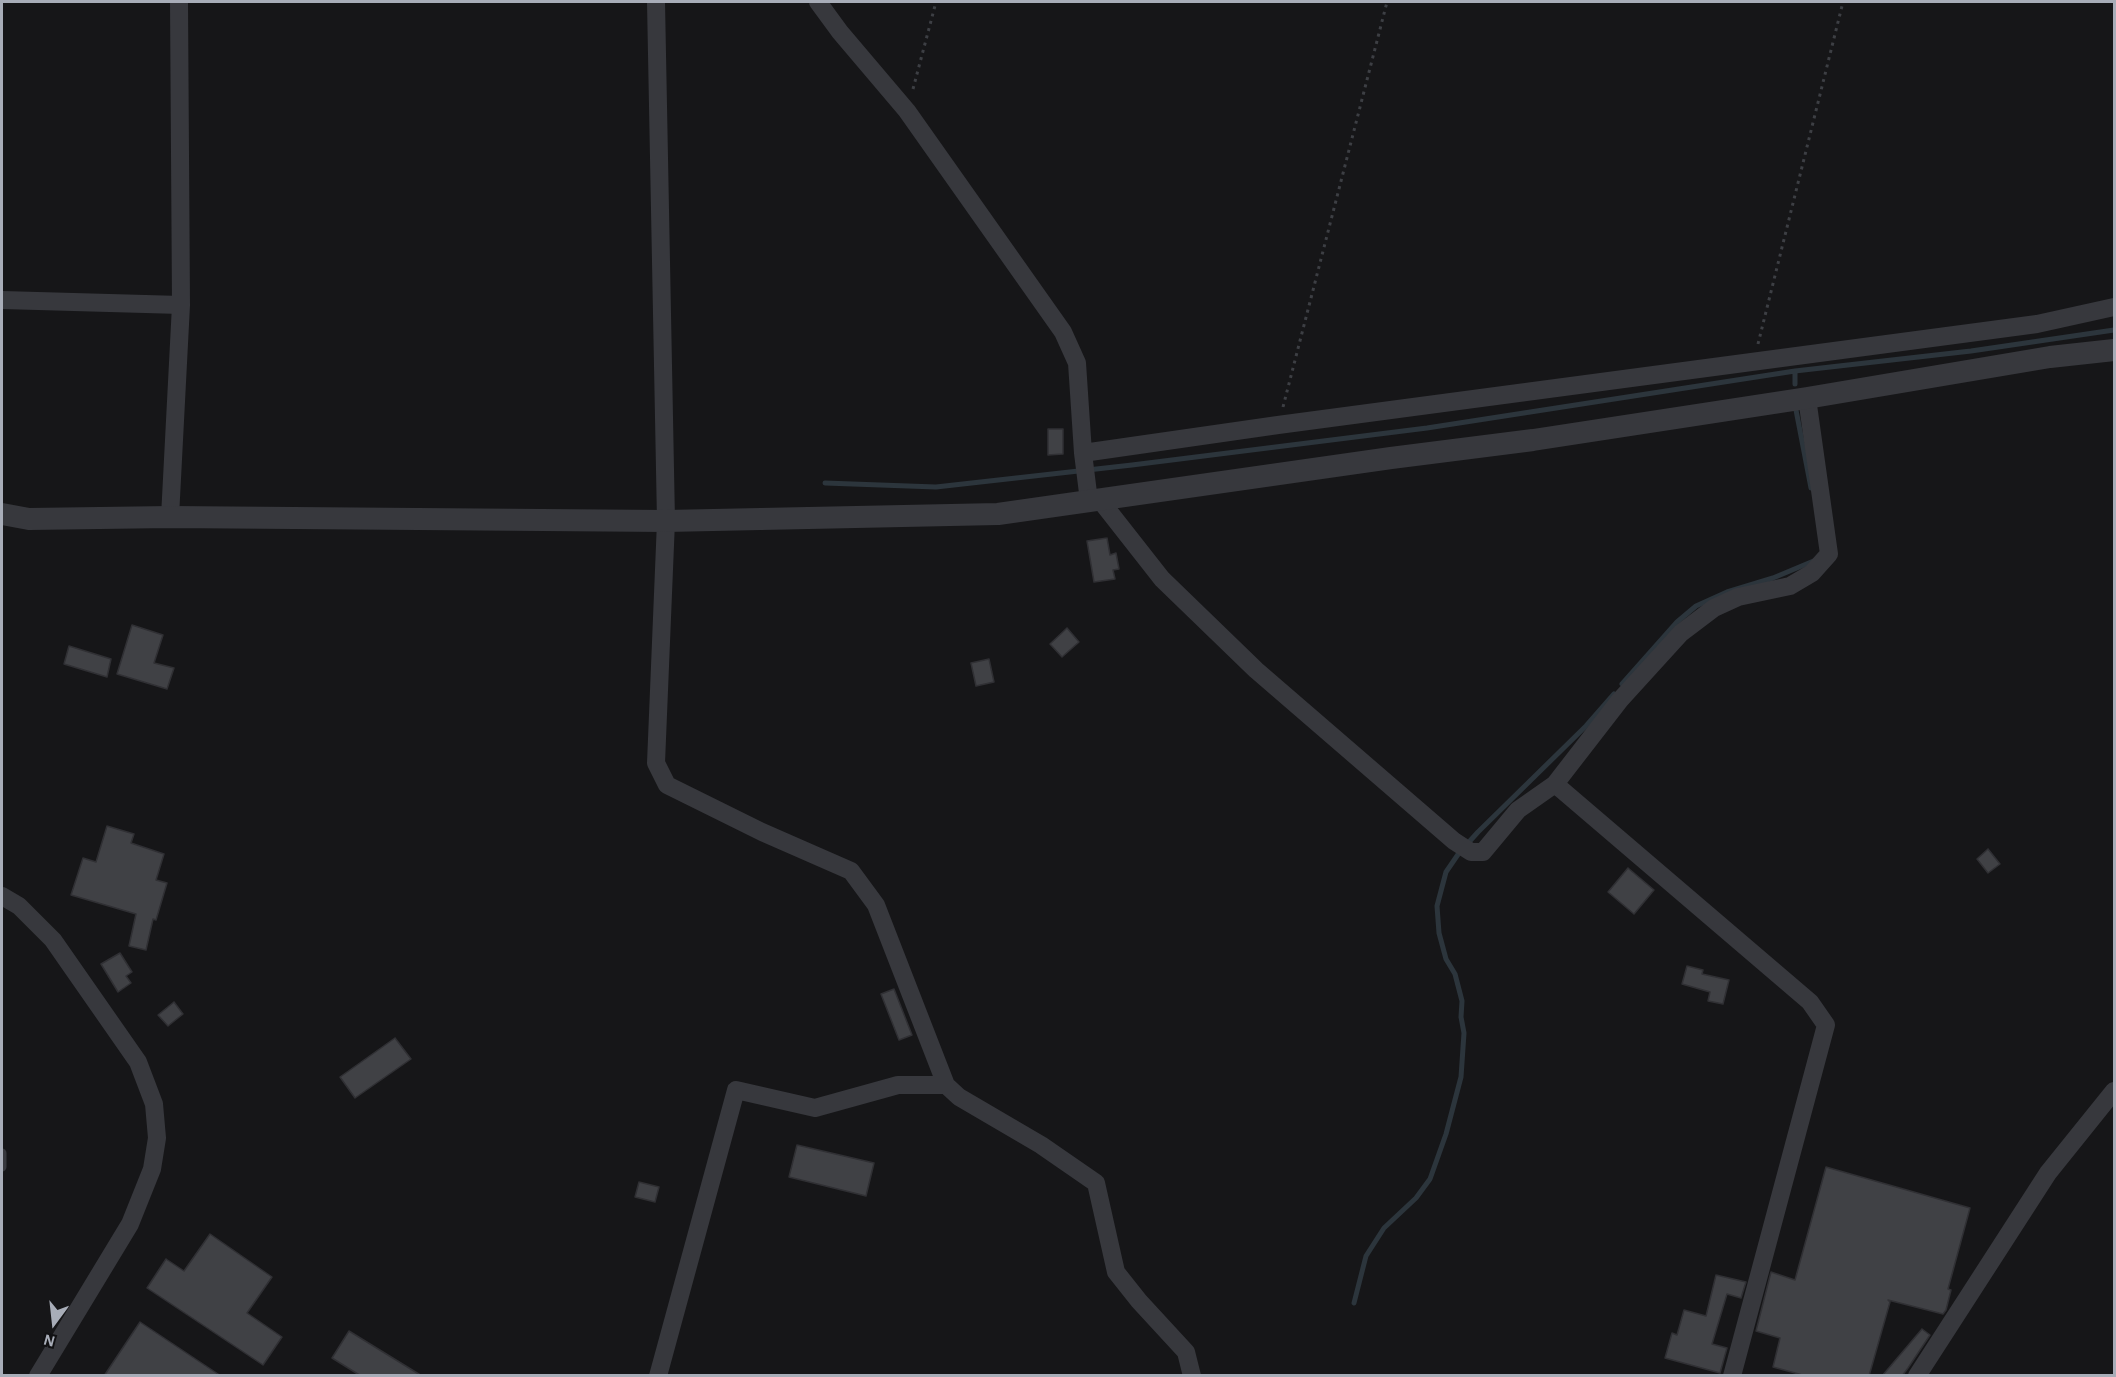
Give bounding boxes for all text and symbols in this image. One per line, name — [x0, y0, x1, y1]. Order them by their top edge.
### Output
north arrow — [24, 1293, 84, 1353]
text: N — [42, 1331, 57, 1350]

